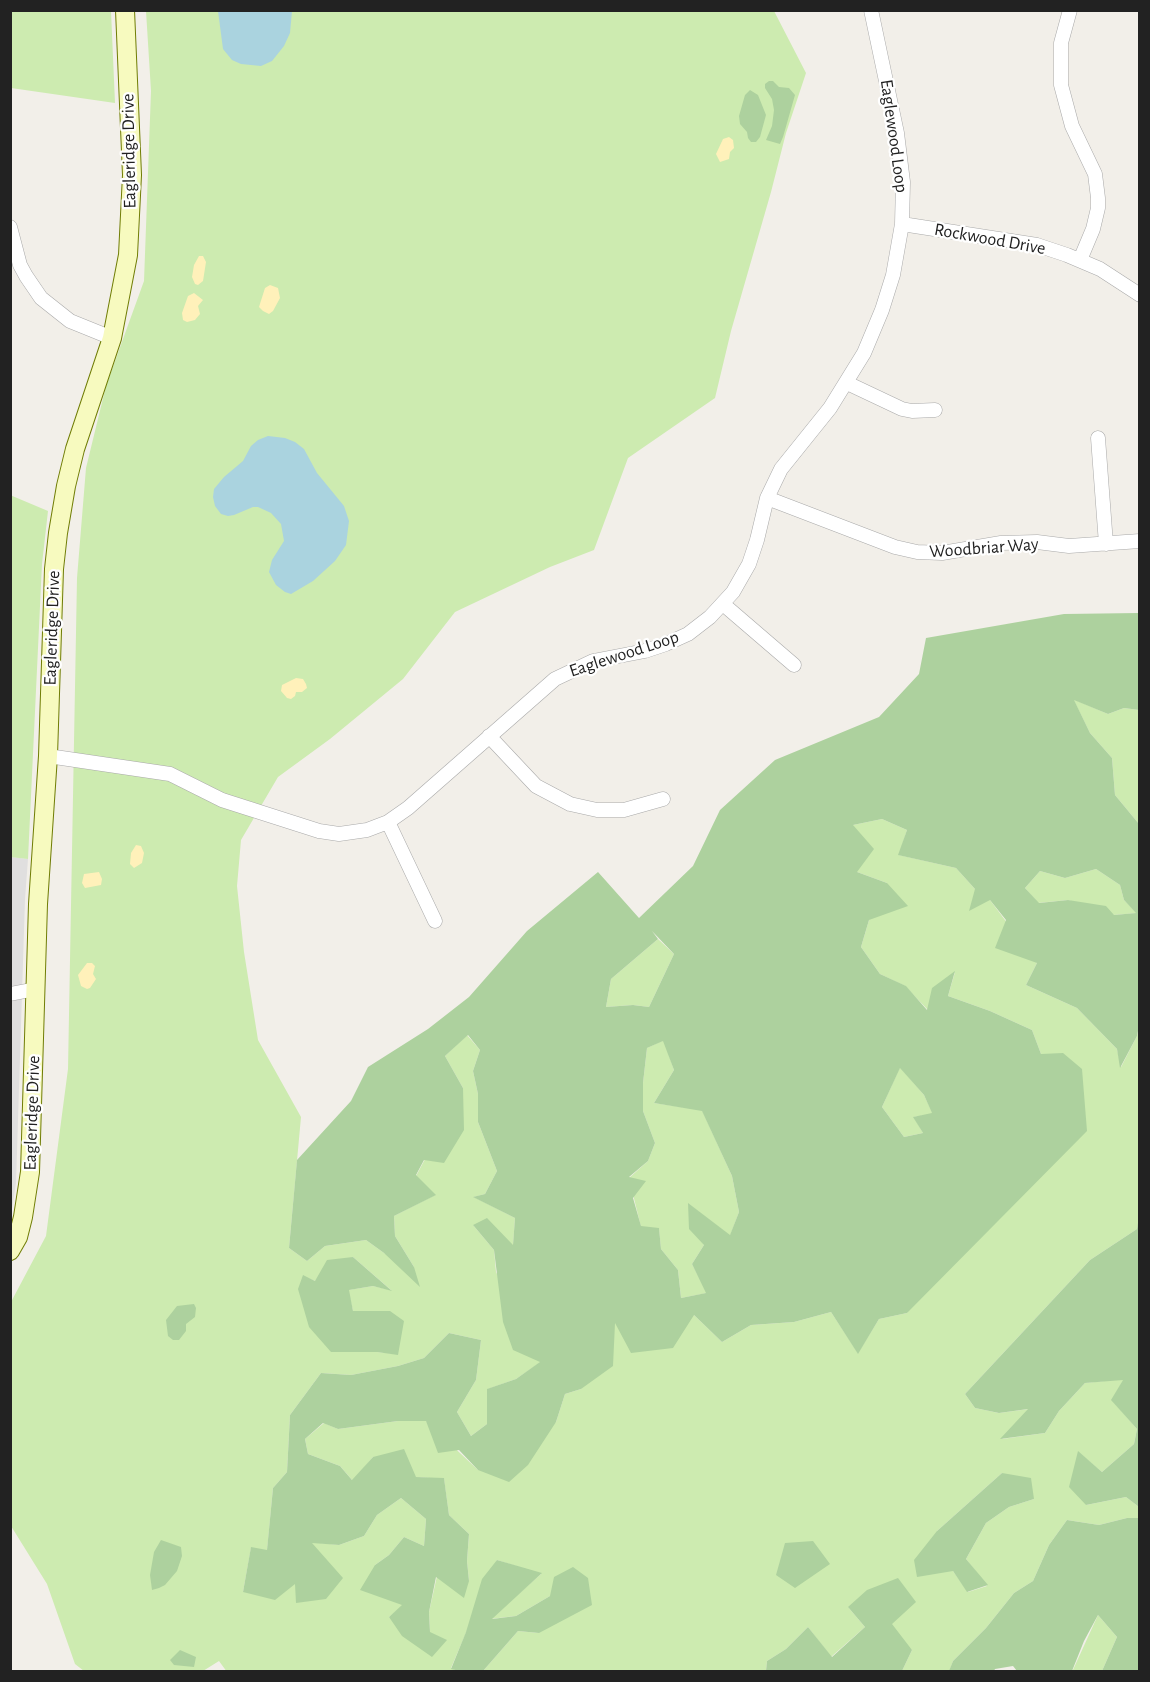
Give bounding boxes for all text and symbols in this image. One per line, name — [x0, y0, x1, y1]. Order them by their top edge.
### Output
street label: Eaglewood Loop — [875, 78, 913, 194]
street label: Eagleridge Drive — [117, 93, 141, 209]
street label: Rockwood Drive — [933, 219, 1047, 259]
street label: Woodbriar Way — [929, 533, 1039, 563]
street label: Eagleridge Drive — [39, 570, 65, 686]
street label: Eaglewood Loop — [566, 626, 682, 682]
street label: Eagleridge Drive — [19, 1055, 45, 1171]

